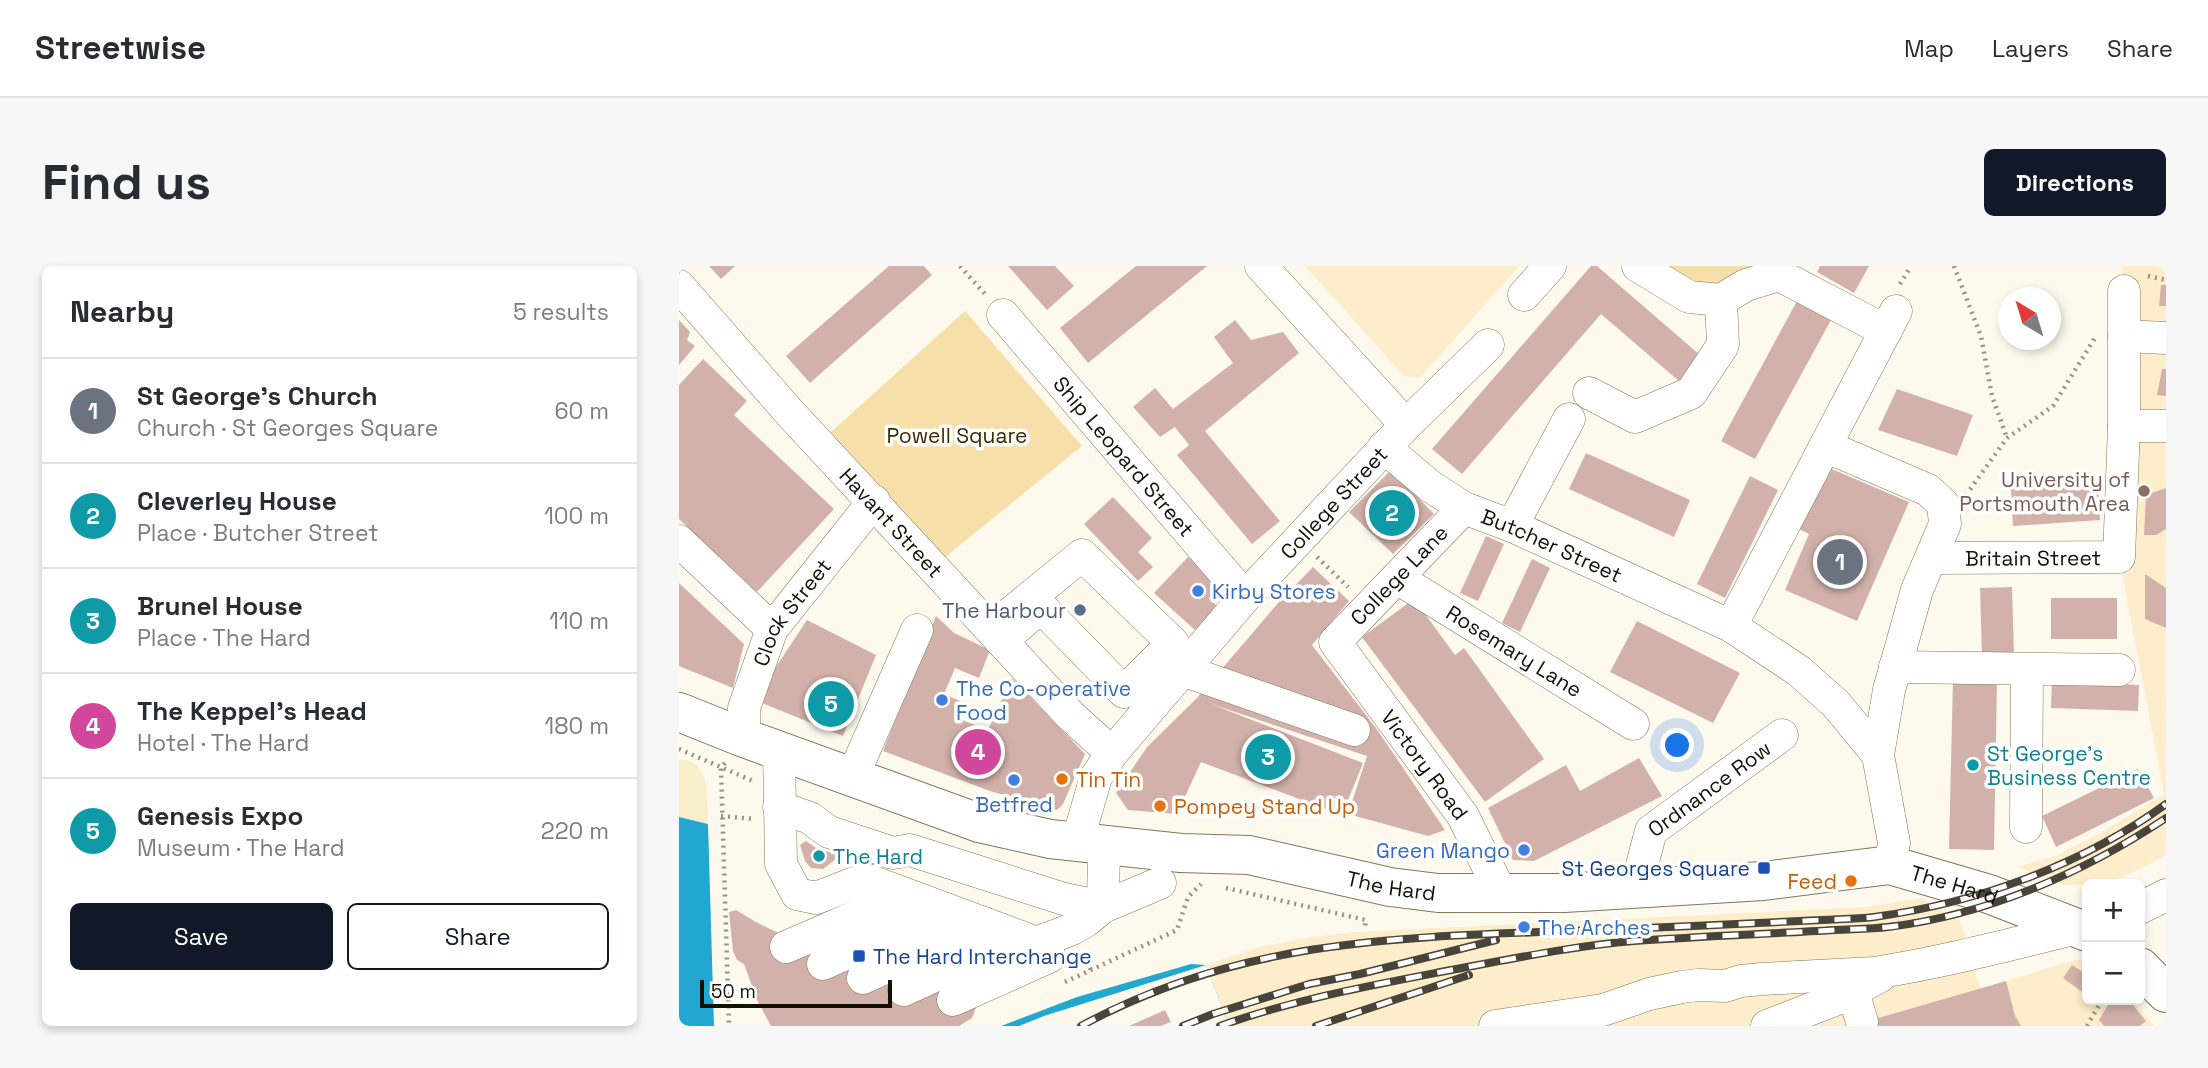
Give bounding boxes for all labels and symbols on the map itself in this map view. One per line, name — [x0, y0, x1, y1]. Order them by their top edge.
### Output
north arrow — [1998, 287, 2061, 350]
street label: Ship Leopard Street — [1048, 370, 1200, 542]
park label: Powell Square — [886, 422, 1028, 449]
street label: College Street — [1274, 440, 1393, 565]
street label: Havant Street — [834, 462, 949, 583]
place label: University of Portsmouth Area — [1959, 466, 2130, 517]
marker: University of Portsmouth Area — [2136, 483, 2152, 499]
pin: 2 — [1369, 487, 1415, 539]
street label: Butcher Street — [1477, 502, 1626, 588]
street label: College Lane — [1344, 519, 1454, 631]
pin: 1 — [1817, 536, 1863, 588]
street label: Britain Street — [1965, 544, 2101, 571]
street label: Clock Street — [746, 553, 837, 670]
place label: Kirby Stores — [1212, 578, 1336, 605]
marker: Kirby Stores — [1190, 583, 1206, 599]
place label: The Harbour — [942, 597, 1066, 624]
street label: Rosemary Lane — [1441, 598, 1587, 703]
marker: The Harbour — [1072, 602, 1088, 618]
place label: The Co-operative Food — [956, 675, 1131, 726]
pin: 5 — [808, 678, 854, 730]
marker: The Co-operative Food — [934, 692, 950, 708]
street label: Victory Road — [1376, 704, 1475, 825]
pin: 4 — [955, 726, 1001, 778]
your location — [1660, 728, 1694, 762]
pin: 3 — [1245, 731, 1291, 783]
street label: Ordnance Row — [1642, 734, 1776, 843]
place label: St George's Business Centre — [1987, 740, 2151, 791]
marker: St George's Business Centre — [1965, 757, 1981, 773]
place label: Tin Tin — [1076, 766, 1141, 793]
marker: Tin Tin — [1054, 771, 1070, 787]
marker: Betfred — [1006, 772, 1022, 788]
place label: Betfred — [975, 791, 1053, 818]
place label: Pompey Stand Up — [1174, 793, 1355, 820]
marker: Pompey Stand Up — [1152, 798, 1168, 814]
place label: Green Mango — [1376, 837, 1510, 864]
marker: Green Mango — [1516, 842, 1532, 858]
place label: The Hard — [833, 843, 923, 870]
marker: The Hard — [811, 848, 827, 864]
place label: St Georges Square — [1562, 855, 1750, 882]
street label: The Hard — [1908, 858, 2002, 910]
marker: St Georges Square — [1756, 860, 1772, 876]
street label: The Hard — [1344, 864, 1437, 906]
place label: Feed — [1787, 868, 1837, 895]
marker: Feed — [1843, 873, 1859, 889]
place label: The Arches — [1538, 914, 1650, 941]
marker: The Arches — [1516, 919, 1532, 935]
place label: The Hard Interchange — [873, 943, 1092, 970]
marker: The Hard Interchange — [851, 948, 867, 964]
scale bar — [700, 977, 893, 1009]

